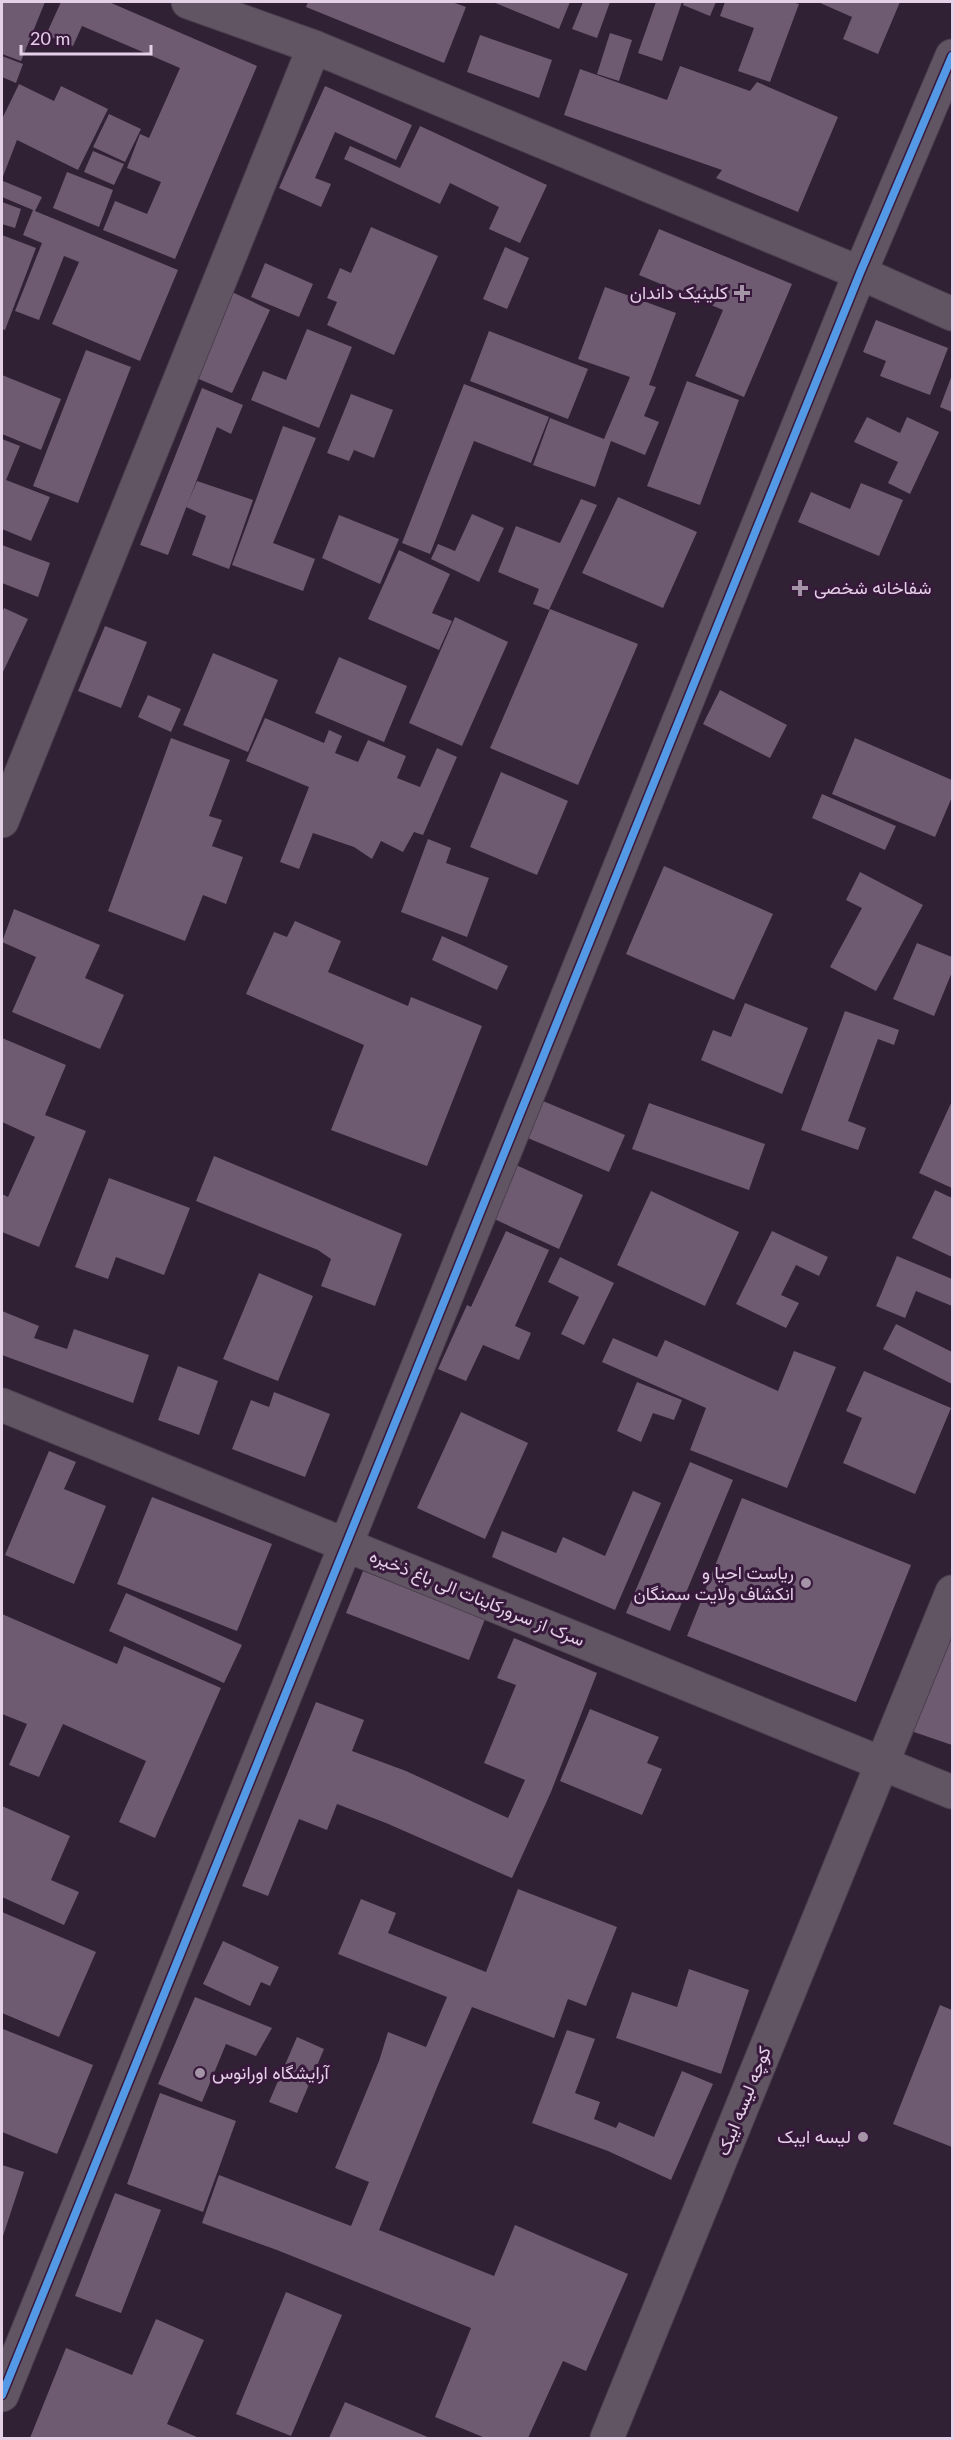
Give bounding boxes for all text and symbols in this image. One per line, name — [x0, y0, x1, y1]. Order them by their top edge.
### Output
scale bar — [21, 18, 152, 56]
text: 20 m — [30, 27, 70, 49]
place label: کلینیک داندان — [630, 281, 728, 303]
marker: کلینیک داندان — [733, 284, 751, 302]
place label: شفاخانه شخصی — [814, 576, 931, 599]
marker: شفاخانه شخصی — [791, 579, 809, 597]
street label: سرک از سرورکاینات الی باغ ذخیره — [366, 1544, 588, 1652]
place label: ریاست احیا و انکشاف ولایت سمنگان — [634, 1561, 794, 1605]
marker: ریاست احیا و انکشاف ولایت سمنگان — [799, 1576, 813, 1590]
street label: کوچه لیسه ایبک — [711, 2043, 777, 2159]
place label: آرایشگاه اورانوس — [212, 2061, 330, 2084]
marker: آرایشگاه اورانوس — [193, 2066, 207, 2080]
place label: لیسه ایبک — [777, 2125, 851, 2147]
marker: لیسه ایبک — [856, 2130, 870, 2144]

